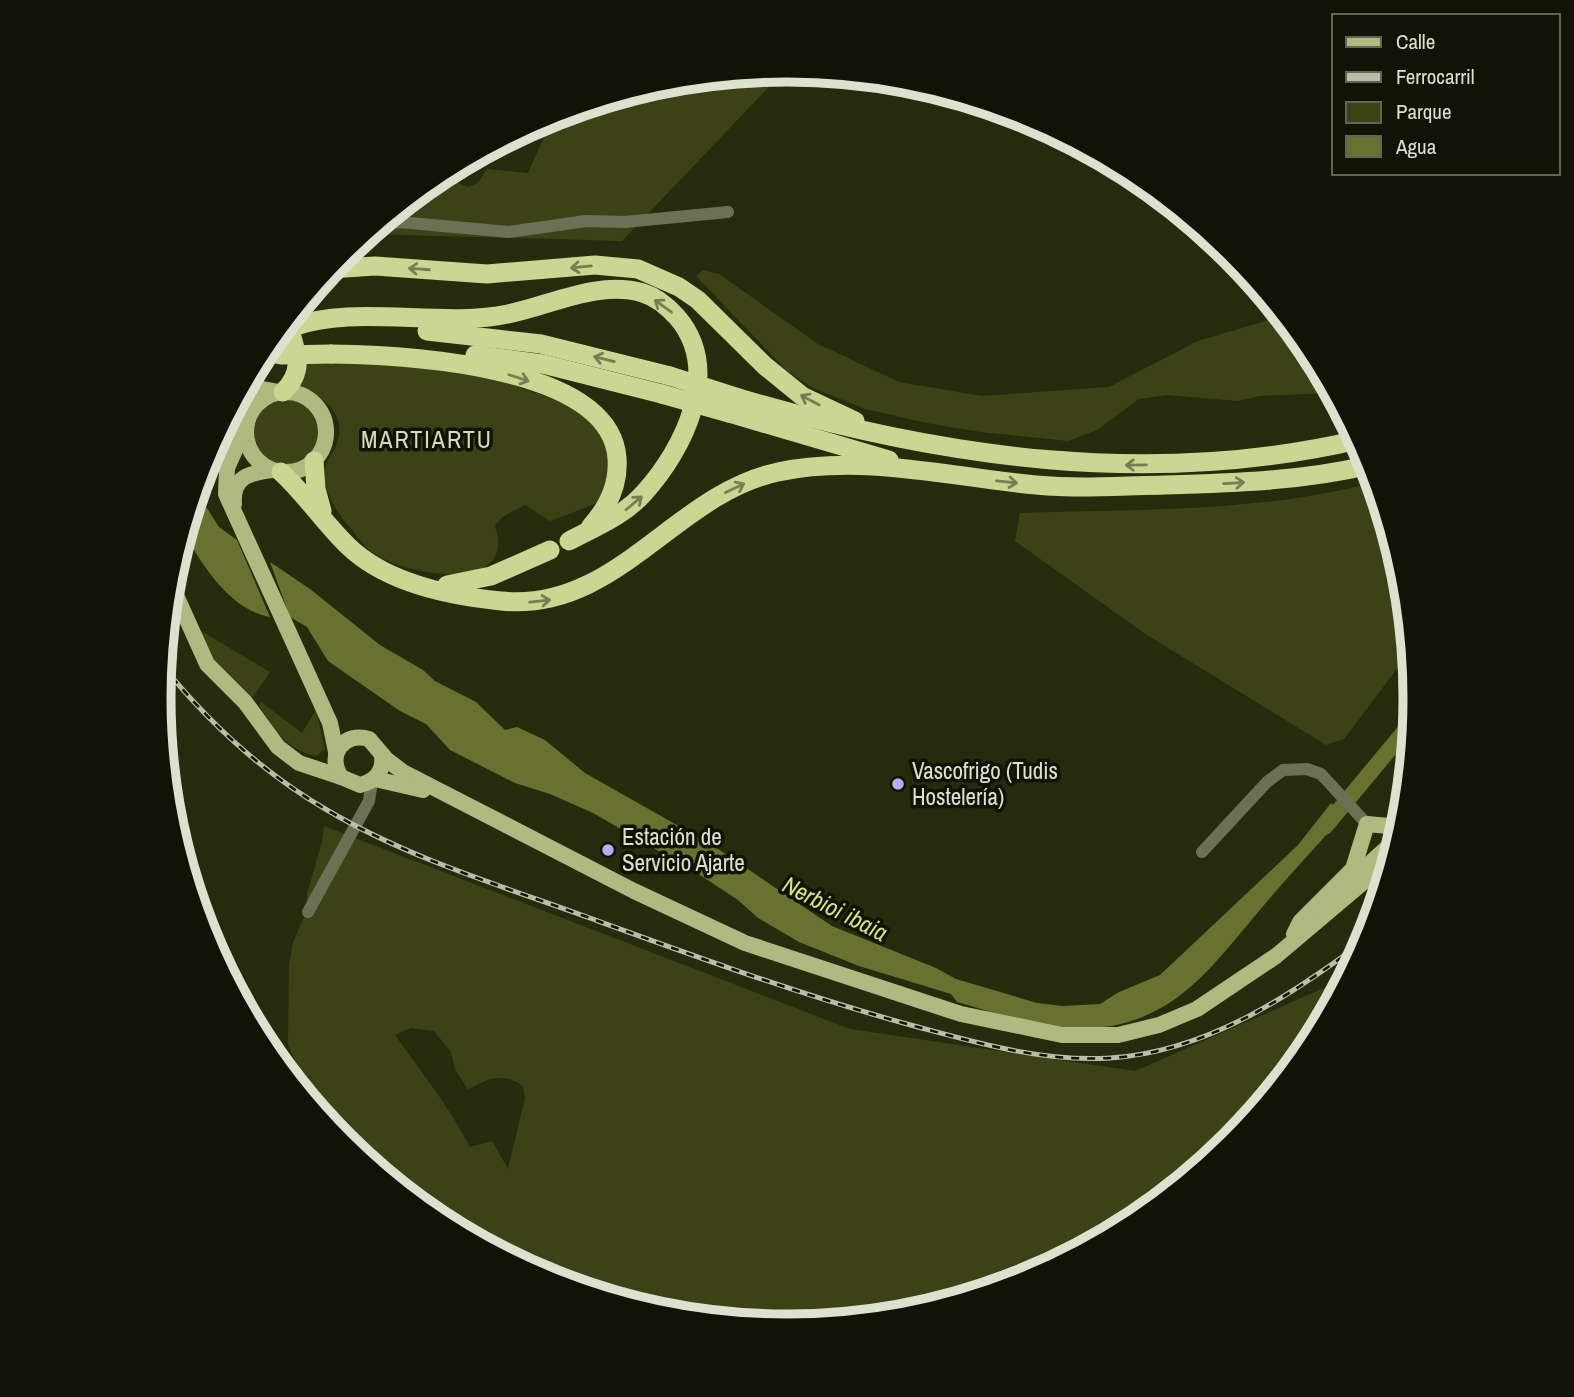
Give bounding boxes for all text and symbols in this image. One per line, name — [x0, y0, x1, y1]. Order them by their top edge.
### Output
legend — [1332, 14, 1560, 175]
text: Calle — [1396, 27, 1435, 56]
text: Ferrocarril — [1396, 62, 1475, 91]
text: Parque — [1396, 97, 1452, 126]
text: Agua — [1395, 132, 1437, 161]
one-way arrow — [570, 260, 592, 273]
one-way arrow — [409, 262, 431, 275]
one-way arrow — [654, 299, 673, 314]
one-way arrow — [593, 352, 616, 365]
one-way arrow — [508, 373, 530, 386]
one-way arrow — [801, 392, 821, 406]
district label: MARTIARTU — [361, 423, 493, 455]
one-way arrow — [1125, 458, 1148, 471]
one-way arrow — [995, 476, 1018, 489]
one-way arrow — [1223, 476, 1246, 489]
one-way arrow — [724, 481, 745, 494]
one-way arrow — [624, 495, 642, 511]
one-way arrow — [528, 594, 551, 607]
place label: Vascofrigo (Tudis Hostelería) — [912, 755, 1058, 812]
marker: Vascofrigo (Tudis Hostelería) — [890, 776, 906, 792]
place label: Estación de Servicio Ajarte — [622, 821, 745, 878]
marker: Estación de Servicio Ajarte — [600, 842, 616, 858]
water label: Nerbioi ibaia — [777, 868, 893, 948]

